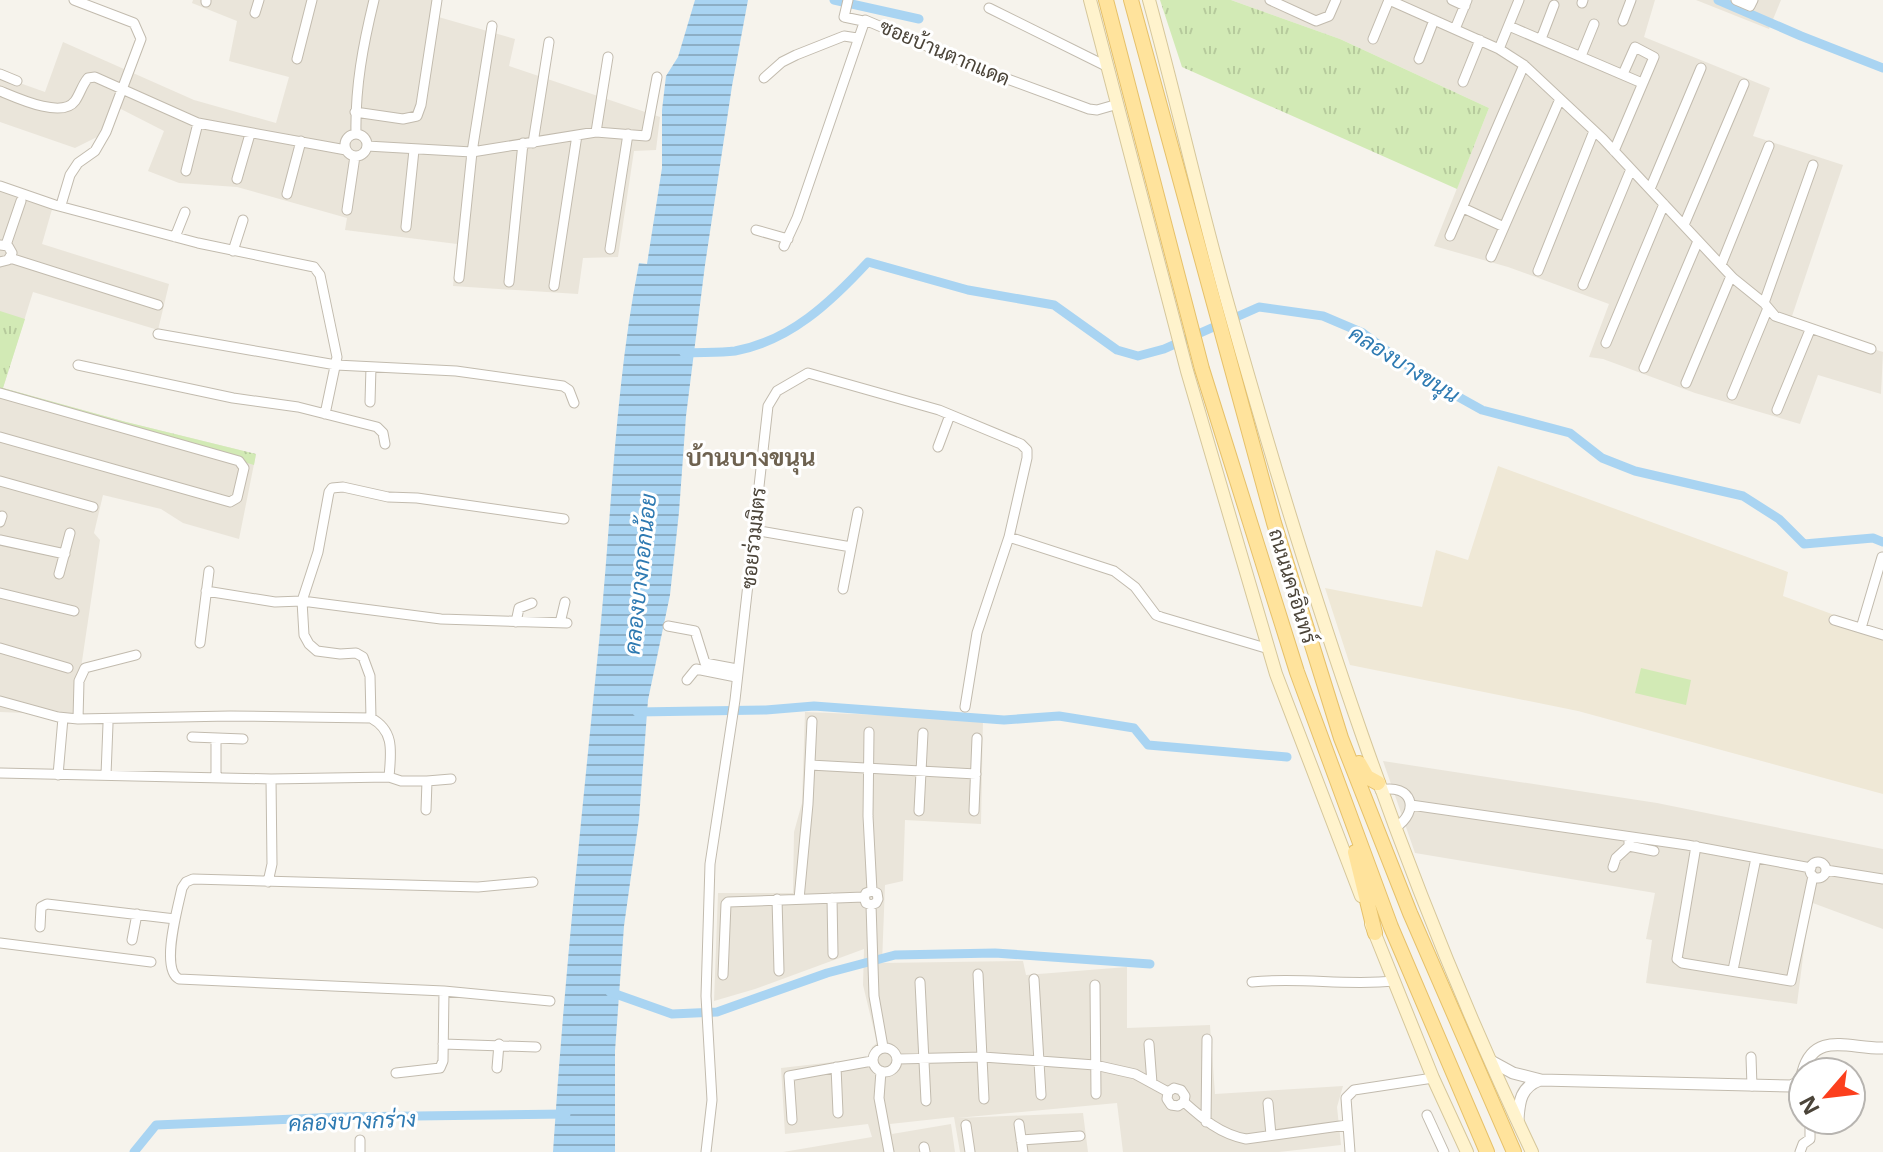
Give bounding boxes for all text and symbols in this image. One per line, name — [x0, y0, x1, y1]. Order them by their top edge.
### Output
street label: ซอยบ้านตากแดด — [876, 12, 1014, 92]
water label: คลองบางขนุน — [1343, 317, 1466, 411]
district label: บ้านบางขนุน — [686, 440, 816, 475]
street label: ซอยร่วมมิตร — [734, 486, 772, 590]
water label: คลองบางกอกน้อย — [616, 492, 662, 656]
street label: ถนนนครอินทร์ — [1263, 525, 1323, 647]
north arrow — [1787, 1056, 1867, 1136]
text: N — [1791, 1091, 1826, 1121]
water label: คลองบางกร่าง — [288, 1103, 416, 1137]

